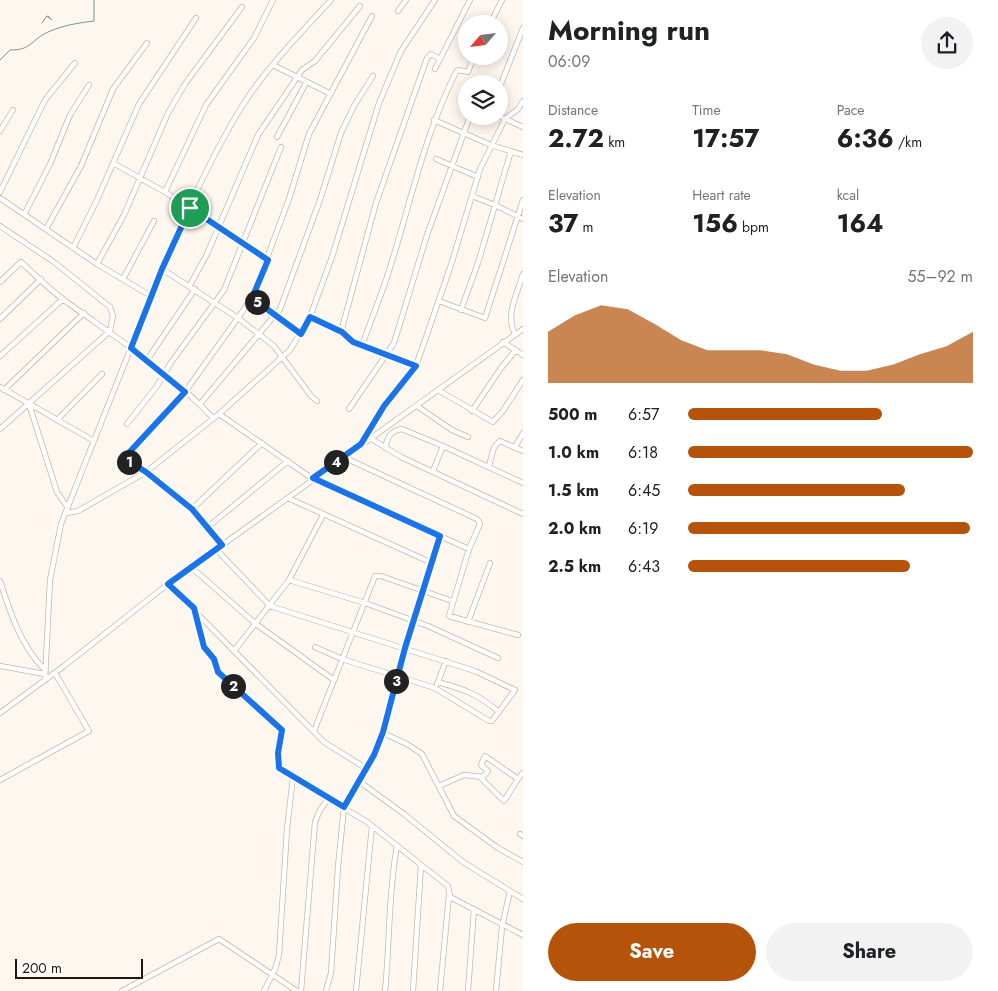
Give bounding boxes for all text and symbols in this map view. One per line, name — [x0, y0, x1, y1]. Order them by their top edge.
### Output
text: Morning run — [548, 10, 710, 51]
north arrow — [458, 15, 508, 65]
map controls — [458, 15, 508, 125]
button: share — [921, 17, 973, 69]
text: 06:09 — [548, 50, 590, 73]
button: layers — [458, 75, 508, 125]
text: Distance — [548, 100, 598, 120]
text: Time — [692, 100, 721, 120]
text: Pace — [837, 100, 865, 120]
text: 2.72 — [548, 120, 604, 156]
text: 17:57 — [692, 120, 759, 156]
text: 6:36 — [837, 120, 894, 156]
text: km — [604, 132, 625, 152]
text: /km — [894, 132, 922, 152]
text: Elevation — [548, 185, 601, 205]
text: Heart rate — [692, 185, 751, 205]
text: kcal — [837, 185, 859, 205]
pin — [169, 187, 211, 229]
icon: arrive — [176, 194, 204, 222]
text: 37 — [548, 205, 578, 241]
text: 156 — [692, 205, 738, 241]
text: 164 — [837, 205, 884, 241]
text: m — [578, 217, 593, 237]
text: bpm — [738, 217, 769, 237]
text: Elevation — [548, 265, 608, 288]
text: 55–92 m — [908, 265, 973, 288]
pin: 5 — [244, 290, 270, 314]
text: 5 — [253, 292, 262, 312]
text: 500 m — [548, 403, 597, 426]
text: 6:57 — [628, 403, 659, 426]
text: 1.0 km — [548, 441, 599, 464]
text: 6:18 — [628, 441, 658, 464]
pin: 1 — [116, 450, 142, 474]
pin: 4 — [324, 450, 348, 474]
text: 1 — [126, 452, 133, 472]
text: 4 — [332, 452, 341, 472]
text: 1.5 km — [548, 479, 599, 502]
text: 6:45 — [628, 479, 660, 502]
text: 2.0 km — [548, 517, 601, 540]
text: 6:19 — [628, 517, 658, 540]
text: 2.5 km — [548, 555, 601, 578]
text: 6:43 — [628, 555, 660, 578]
pin: 3 — [384, 668, 408, 694]
text: 3 — [392, 671, 401, 691]
pin: 2 — [220, 674, 246, 698]
text: 2 — [229, 676, 238, 696]
button: Save — [548, 923, 756, 981]
button: Share — [766, 923, 973, 981]
scale bar — [15, 956, 142, 979]
text: 200 m — [22, 958, 62, 978]

